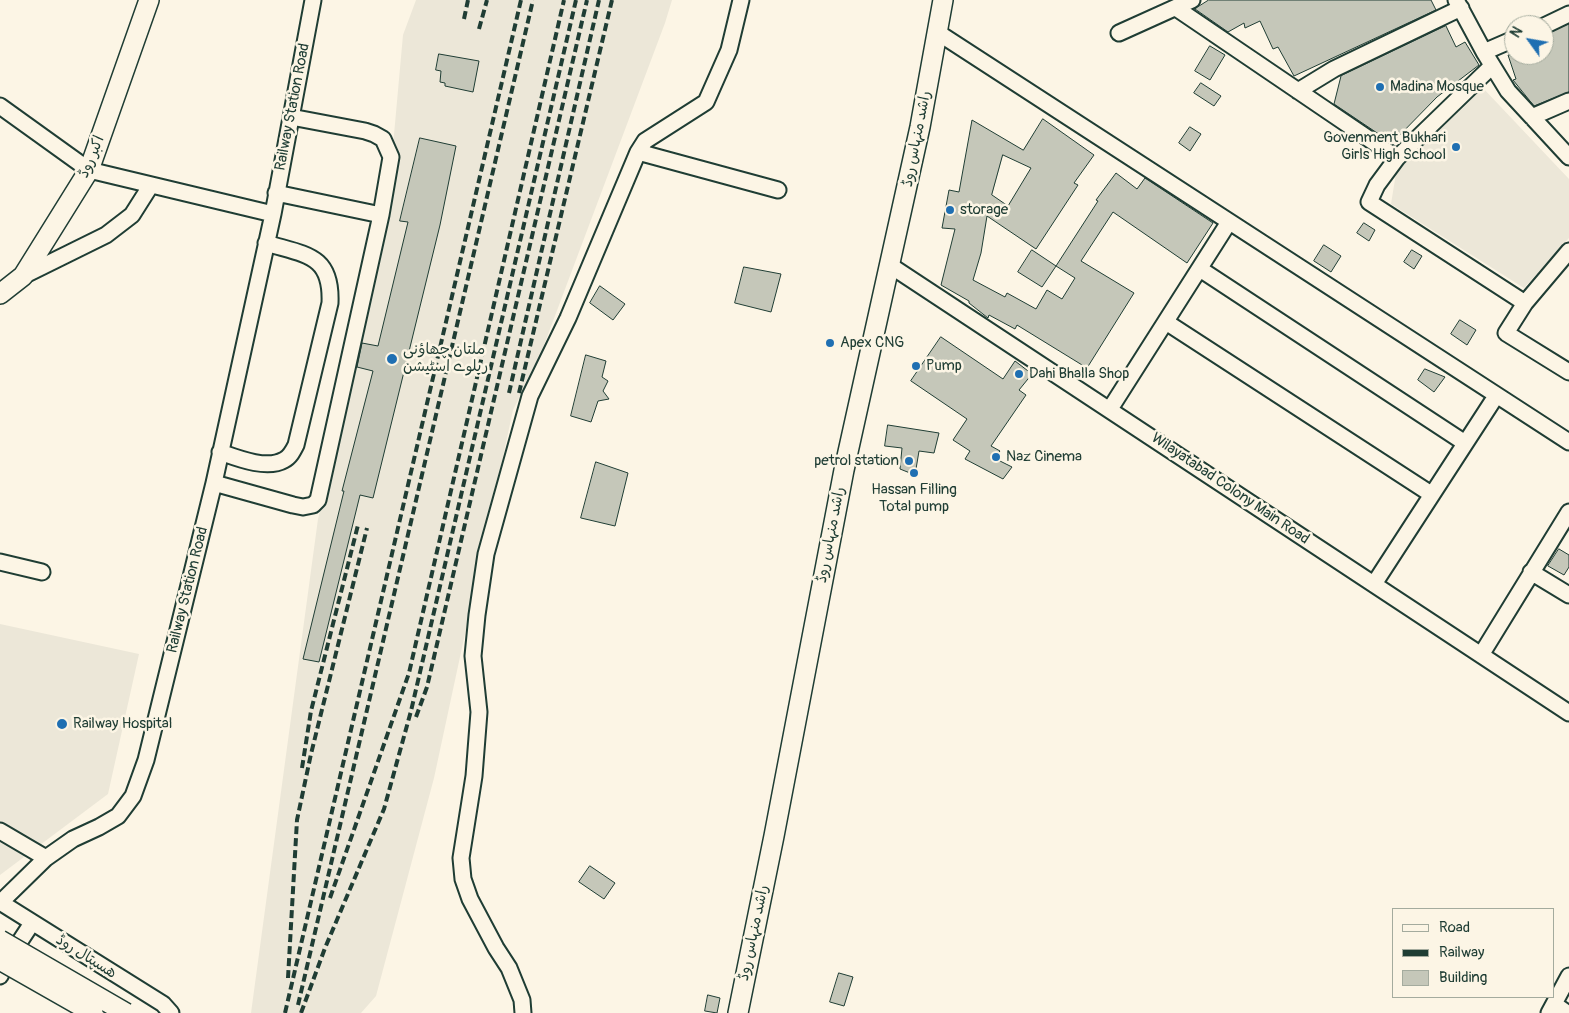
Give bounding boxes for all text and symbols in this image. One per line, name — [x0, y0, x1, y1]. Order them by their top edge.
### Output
north arrow — [1504, 15, 1554, 65]
text: N — [1507, 24, 1526, 41]
street label: Railway Station Road — [272, 42, 314, 172]
place label: Madina Mosque — [1390, 78, 1484, 96]
marker: Madina Mosque — [1374, 81, 1386, 93]
street label: راشد منہاس روڈ — [899, 89, 935, 189]
place label: Govenment Bukhari Girls High School — [1323, 129, 1446, 164]
street label: اکبر روڈ — [75, 133, 109, 181]
marker: Govenment Bukhari Girls High School — [1450, 141, 1462, 153]
place label: storage — [960, 201, 1008, 219]
marker: storage — [944, 204, 956, 216]
place label: Apex CNG — [840, 334, 904, 352]
marker: Apex CNG — [824, 337, 836, 349]
place label: ملتان چھاؤنی ریلوے اسٹیشن — [403, 341, 488, 376]
marker: ملتان چھاؤنی ریلوے اسٹیشن — [385, 352, 399, 366]
place label: Pump — [926, 357, 962, 375]
marker: Pump — [910, 360, 922, 372]
place label: Dahi Bhalla Shop — [1029, 365, 1129, 383]
marker: Dahi Bhalla Shop — [1013, 368, 1025, 380]
street label: Wilayatabad Colony Main Road — [1148, 429, 1312, 549]
place label: Naz Cinema — [1006, 448, 1082, 466]
marker: Naz Cinema — [990, 451, 1002, 463]
place label: petrol station — [814, 452, 899, 470]
marker: petrol station — [903, 455, 915, 467]
marker: Hassan Filling Total pump — [908, 467, 920, 479]
place label: Hassan Filling Total pump — [871, 481, 957, 516]
street label: راشد منہاس روڈ — [813, 485, 849, 585]
street label: Railway Station Road — [164, 525, 212, 655]
place label: Railway Hospital — [73, 715, 172, 733]
marker: Railway Hospital — [55, 717, 69, 731]
street label: راشد منہاس روڈ — [735, 883, 773, 983]
legend — [1392, 908, 1554, 998]
text: Road — [1439, 918, 1470, 937]
street label: ھسپتال روڈ — [52, 931, 120, 983]
text: Railway — [1439, 943, 1484, 962]
text: Building — [1439, 968, 1487, 987]

